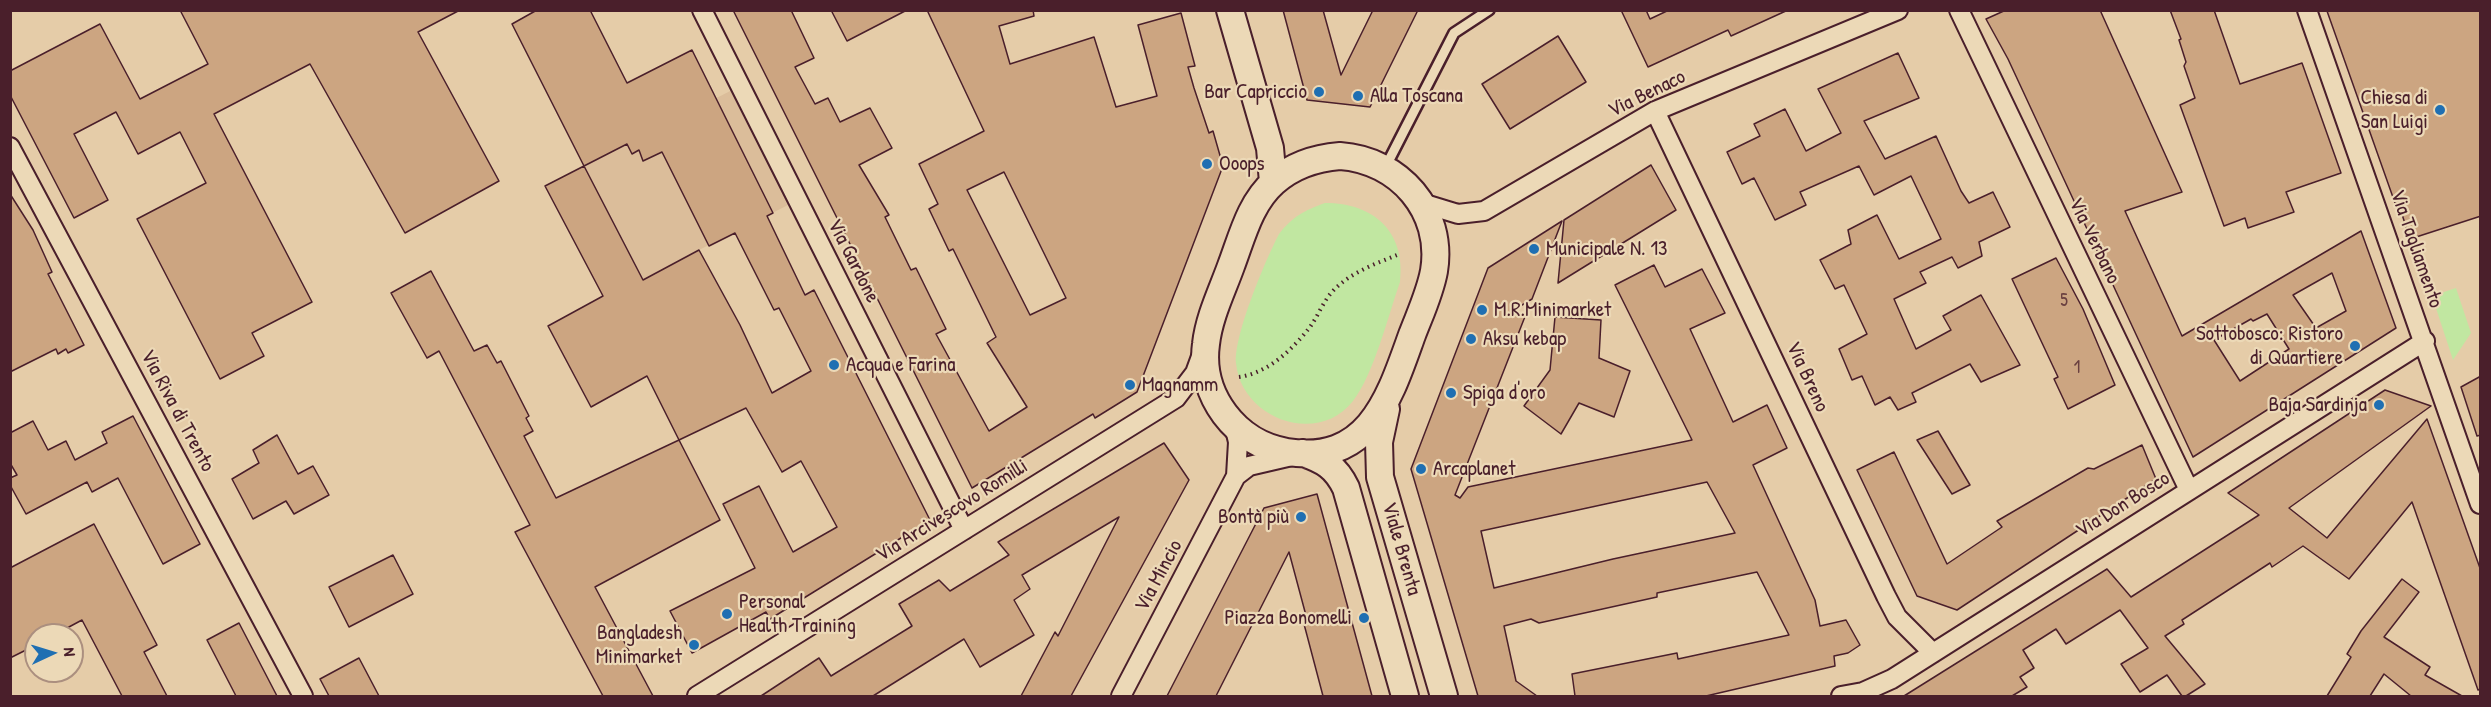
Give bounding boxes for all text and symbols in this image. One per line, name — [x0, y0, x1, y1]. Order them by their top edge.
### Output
street label: Via Benaco — [1604, 65, 1690, 123]
place label: Bar Capriccio — [1204, 79, 1307, 105]
place label: Alla Toscana — [1370, 83, 1463, 109]
marker: Bar Capriccio — [1312, 85, 1326, 99]
place label: Chiesa di San Luigi — [2361, 85, 2428, 135]
marker: Alla Toscana — [1351, 89, 1365, 103]
marker: Chiesa di San Luigi — [2433, 103, 2447, 117]
place label: Ooops — [1219, 151, 1265, 177]
marker: Ooops — [1200, 157, 1214, 171]
street label: Via Tagliamento — [2384, 187, 2448, 311]
street label: Via Verbano — [2062, 194, 2126, 288]
street label: Via Gardone — [821, 215, 885, 307]
place label: Municipale N. 13 — [1546, 236, 1667, 262]
marker: Municipale N. 13 — [1527, 242, 1541, 256]
house number: 5 — [2060, 290, 2068, 312]
place label: M.R.Minimarket — [1494, 297, 1611, 323]
marker: M.R.Minimarket — [1475, 303, 1489, 317]
place label: Sottobosco: Ristoro di Quartiere — [2196, 321, 2343, 371]
place label: Aksu kebap — [1483, 326, 1566, 352]
marker: Aksu kebap — [1464, 332, 1478, 346]
street label: Via Breno — [1780, 338, 1834, 416]
marker: Sottobosco: Ristoro di Quartiere — [2348, 339, 2362, 353]
street label: Via Riva di Trento — [134, 346, 220, 476]
place label: Acqua e Farina — [846, 352, 955, 378]
house number: 1 — [2074, 357, 2080, 379]
marker: Acqua e Farina — [827, 358, 841, 372]
place label: Magnamm — [1142, 372, 1218, 398]
marker: Magnamm — [1123, 378, 1137, 392]
place label: Spiga d'oro — [1463, 380, 1545, 406]
marker: Spiga d'oro — [1444, 386, 1458, 400]
place label: Baja Sardinja — [2269, 392, 2367, 418]
marker: Baja Sardinja — [2372, 398, 2386, 412]
street label: Via Arcivescovo Romilli — [871, 454, 1033, 568]
place label: Arcaplanet — [1433, 456, 1516, 482]
marker: Arcaplanet — [1414, 462, 1428, 476]
street label: Via Don Bosco — [2071, 466, 2175, 544]
street label: Viale Brenta — [1376, 500, 1426, 598]
place label: Bontà più — [1218, 504, 1289, 530]
marker: Bontà più — [1294, 510, 1308, 524]
street label: Via Mincio — [1130, 536, 1188, 616]
place label: Personal Health Training — [739, 589, 856, 639]
place label: Piazza Bonomelli — [1224, 605, 1352, 631]
marker: Personal Health Training — [720, 607, 734, 621]
marker: Piazza Bonomelli — [1357, 611, 1371, 625]
place label: Bangladesh Minimarket — [596, 620, 682, 670]
north arrow — [24, 623, 84, 683]
marker: Bangladesh Minimarket — [687, 638, 701, 652]
text: N — [59, 647, 81, 657]

